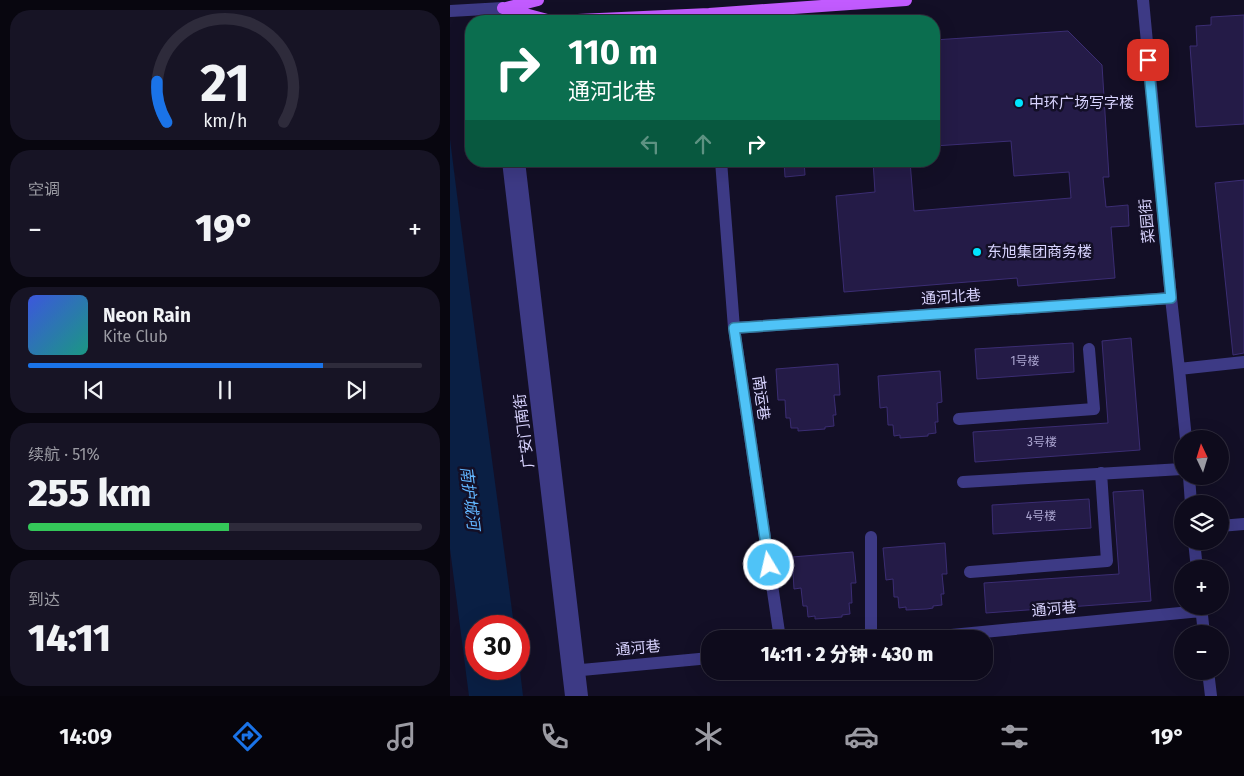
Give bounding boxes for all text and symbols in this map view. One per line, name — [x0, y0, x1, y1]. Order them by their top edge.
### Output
text: 110 m — [568, 31, 658, 73]
icon: right — [485, 35, 550, 100]
pin — [1127, 39, 1169, 81]
icon: arrive — [1134, 46, 1162, 74]
text: 21 — [200, 52, 250, 115]
text: 通河北巷 — [568, 78, 656, 105]
place label: 中环广场写字楼 — [1029, 94, 1134, 112]
marker: 中环广场写字楼 — [1013, 97, 1025, 109]
text: km/h — [203, 110, 247, 132]
icon: left — [636, 130, 664, 158]
icon: ahead — [689, 130, 717, 158]
icon: right — [742, 130, 770, 158]
text: 空调 — [28, 180, 60, 199]
street label: 菜园街 — [1136, 198, 1158, 244]
text: 19° — [195, 205, 255, 251]
text: − — [28, 213, 42, 246]
text: + — [408, 213, 422, 246]
place label: 东旭集团商务楼 — [987, 243, 1092, 261]
marker: 东旭集团商务楼 — [971, 246, 983, 258]
street label: 通河北巷 — [920, 286, 982, 308]
text: Neon Rain — [103, 304, 191, 327]
text: Kite Club — [103, 327, 168, 346]
house number: 1号楼 — [1010, 354, 1040, 368]
street label: 南运巷 — [749, 374, 773, 422]
icon: previous — [80, 376, 108, 404]
icon: pause — [211, 376, 239, 404]
icon: next — [342, 376, 370, 404]
street label: 广安门南街 — [510, 393, 538, 469]
north arrow — [1174, 430, 1229, 485]
map controls — [1174, 430, 1229, 680]
house number: 3号楼 — [1027, 435, 1057, 449]
text: 续航 · 51% — [28, 445, 100, 464]
water label: 南护城河 — [457, 465, 484, 534]
text: 255 km — [28, 470, 151, 516]
button: layers — [1174, 495, 1229, 550]
house number: 4号楼 — [1026, 509, 1056, 523]
position arrow — [742, 538, 794, 590]
button: + — [1174, 560, 1229, 615]
text: 到达 — [28, 590, 60, 609]
street label: 通河巷 — [1031, 598, 1077, 620]
text: 14:11 — [28, 615, 111, 661]
speed limit sign: 30 — [465, 615, 530, 680]
button: − — [1174, 625, 1229, 680]
street label: 通河巷 — [615, 637, 661, 659]
text: 14:11 · 2 分钟 · 430 m — [761, 643, 933, 666]
icon: directions — [230, 719, 265, 754]
icon: music — [384, 719, 419, 754]
icon: phone — [537, 719, 572, 754]
icon: climate — [691, 719, 726, 754]
icon: car — [844, 719, 879, 754]
icon: filters — [997, 719, 1032, 754]
text: 14:09 — [59, 723, 112, 750]
text: 19° — [1151, 723, 1185, 750]

